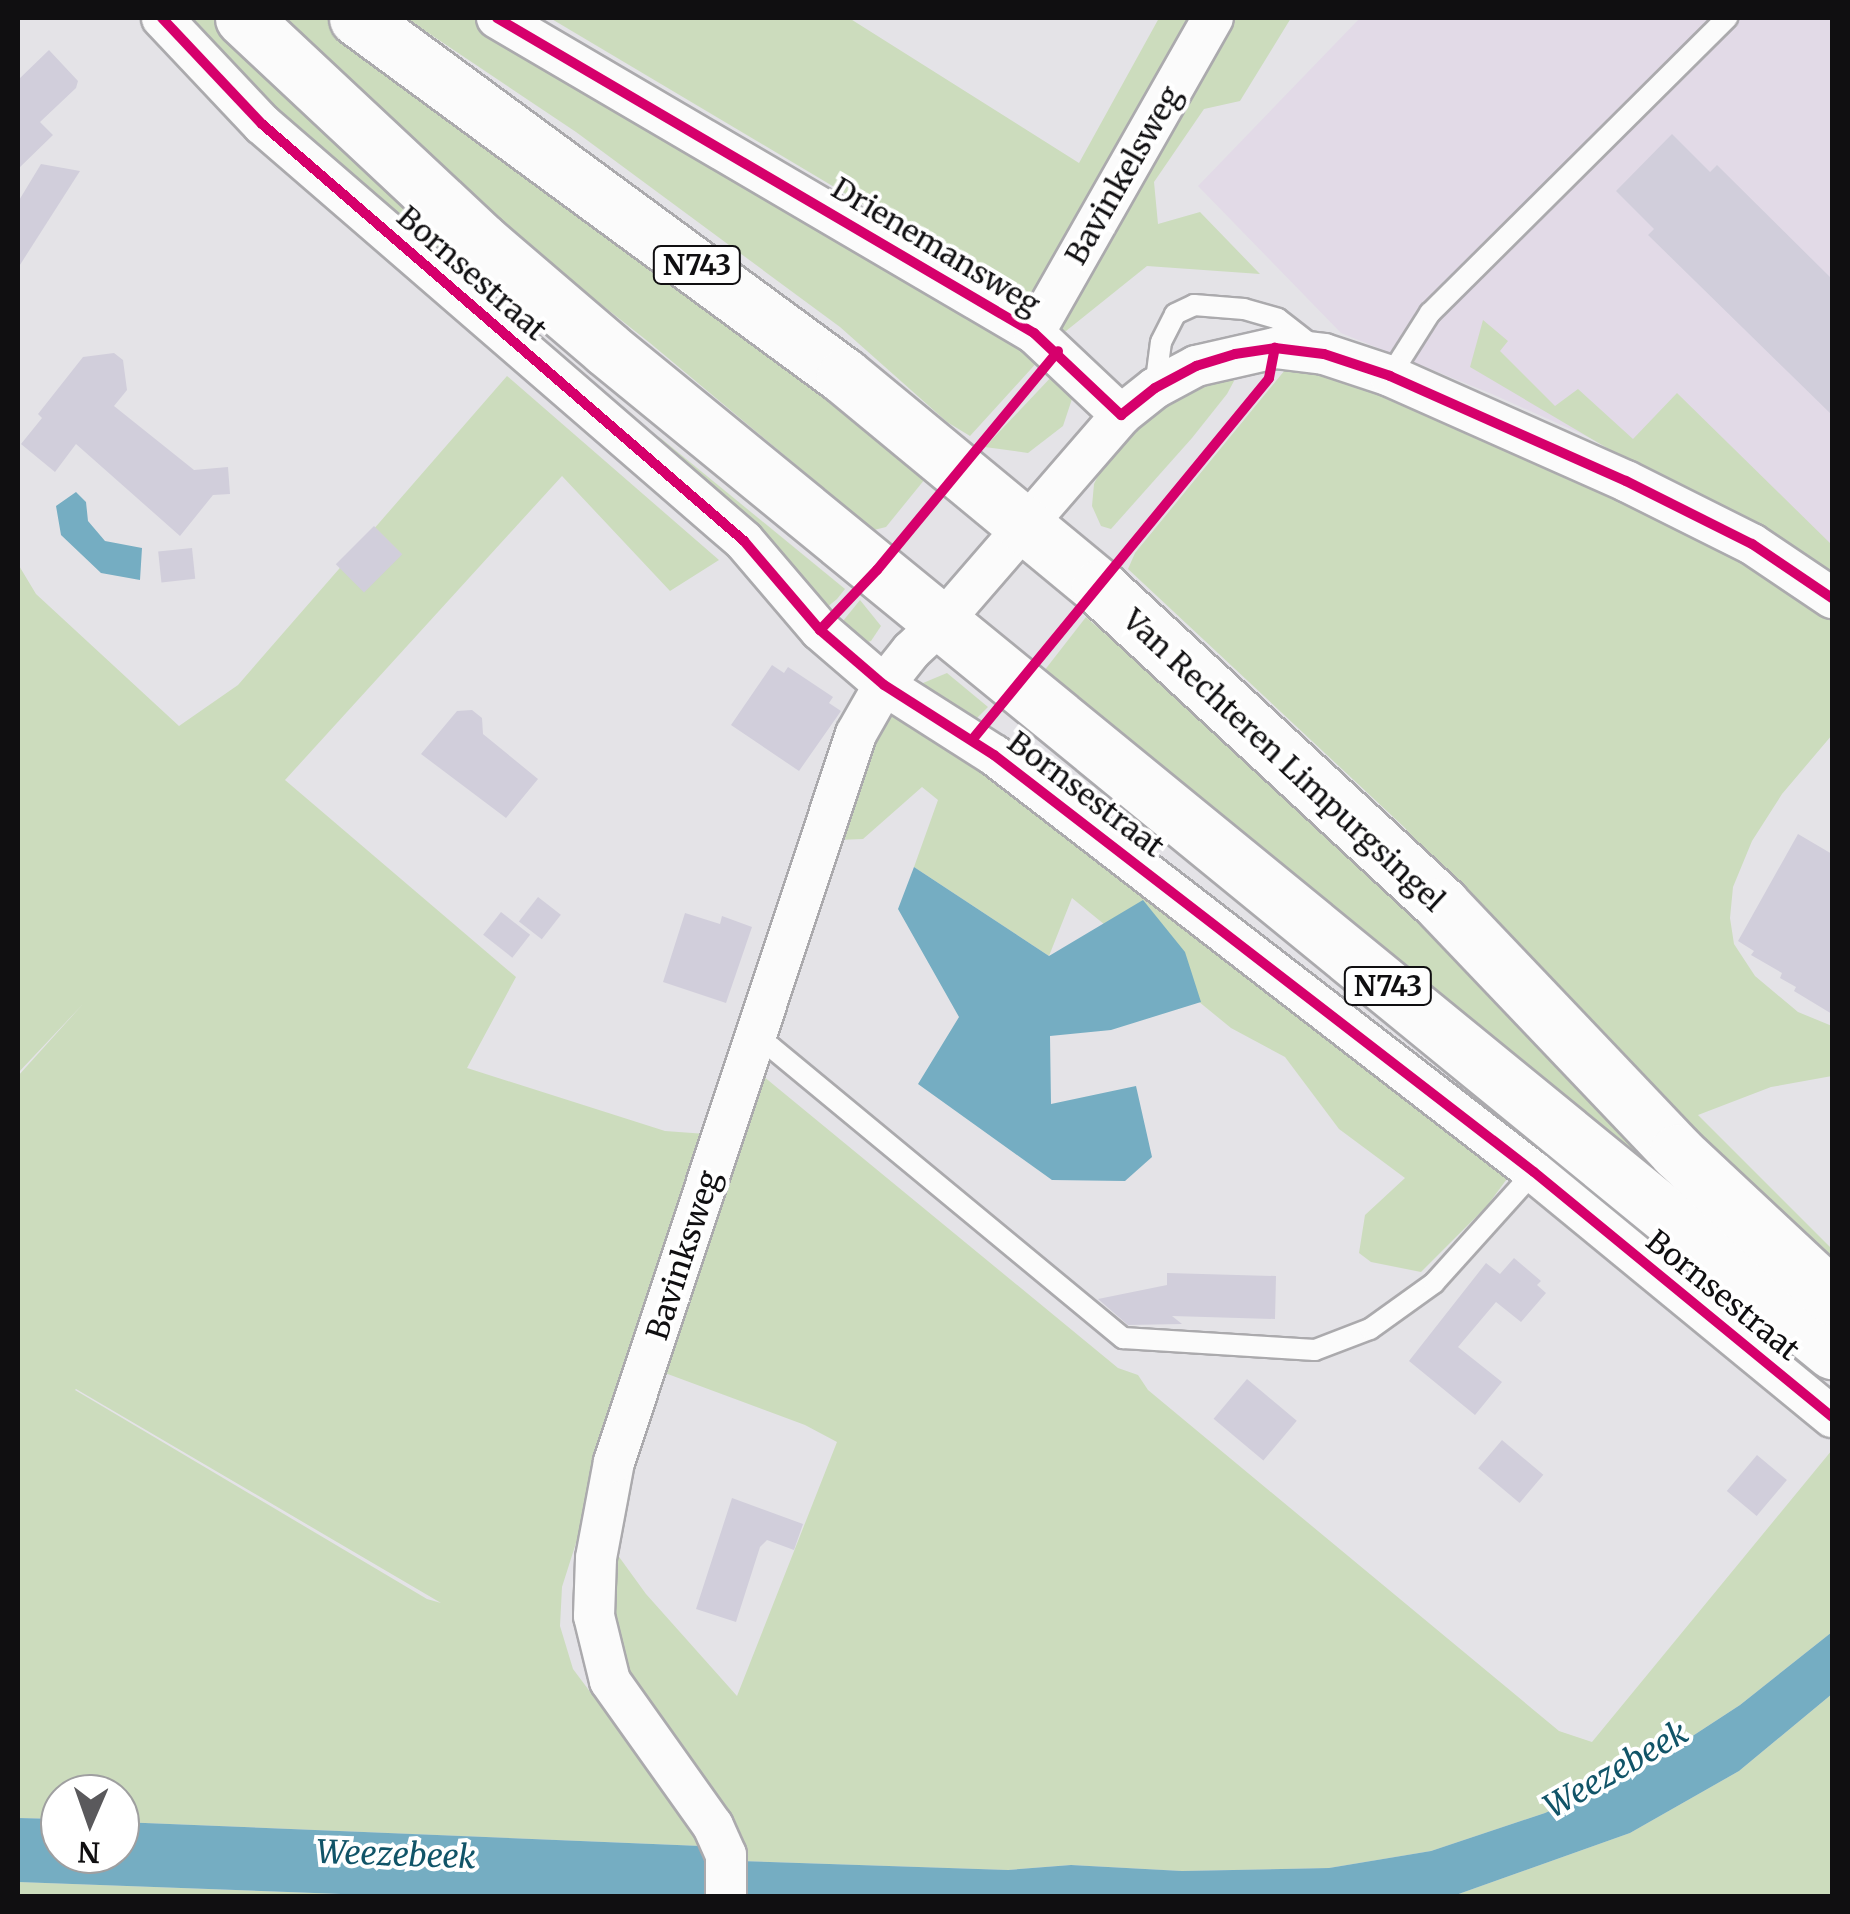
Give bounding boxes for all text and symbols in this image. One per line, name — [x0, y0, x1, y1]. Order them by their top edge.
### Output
street label: Bavinkelsweg — [1057, 79, 1189, 271]
street label: Drienemansweg — [825, 170, 1047, 322]
street label: Bornsestraat — [390, 198, 554, 348]
road number: N743 — [652, 242, 742, 288]
street label: Van Rechteren Limpurgsingel — [1116, 601, 1452, 919]
street label: Bornsestraat — [1001, 724, 1171, 864]
road number: N743 — [1343, 963, 1433, 1009]
street label: Bavinksweg — [639, 1166, 727, 1344]
street label: Bornsestraat — [1639, 1222, 1807, 1368]
water label: Weezebeek — [1537, 1714, 1695, 1826]
north arrow — [40, 1774, 140, 1874]
water label: Weezebeek — [316, 1833, 476, 1877]
text: N — [77, 1834, 101, 1870]

